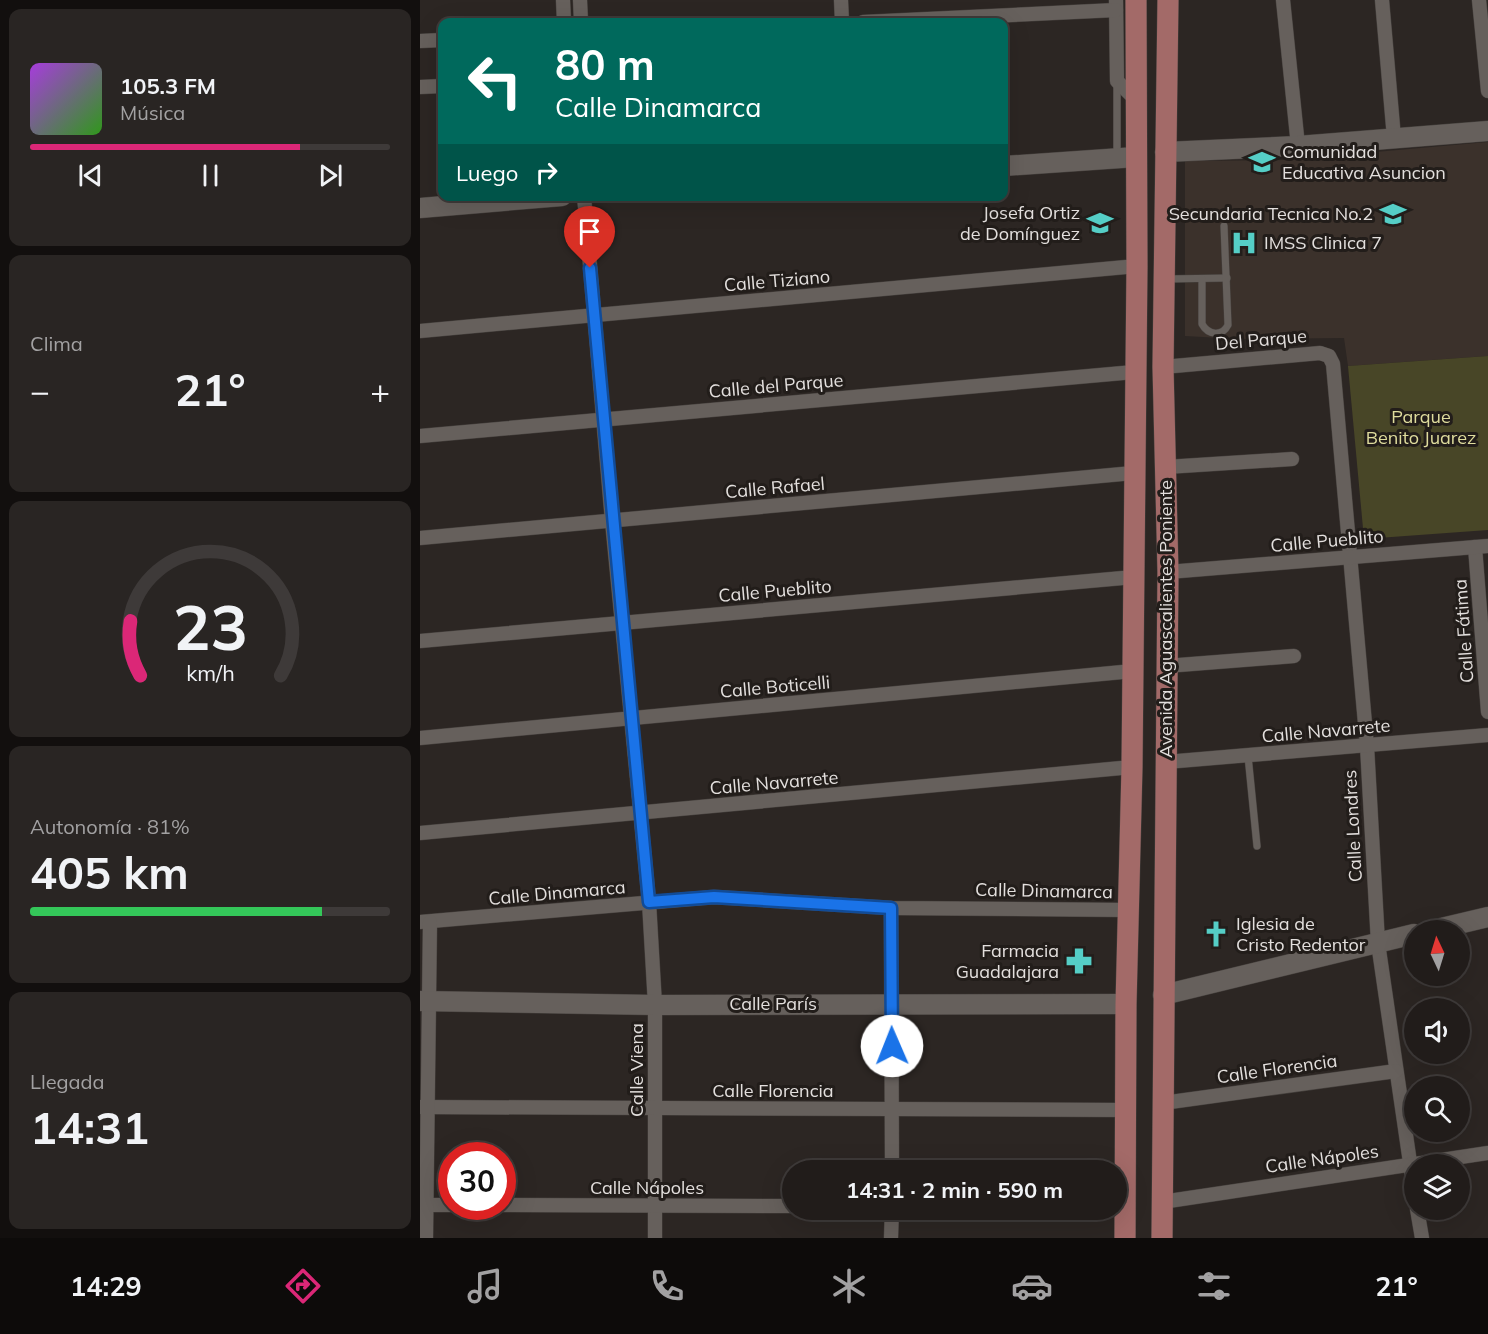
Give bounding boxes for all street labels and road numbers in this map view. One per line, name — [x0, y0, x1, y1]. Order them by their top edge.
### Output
street label: Calle Tiziano — [723, 264, 831, 297]
street label: Del Parque — [1214, 324, 1308, 355]
street label: Calle del Parque — [708, 368, 844, 403]
street label: Calle Rafael — [724, 472, 826, 503]
street label: Avenida Aguascalientes Poniente — [1154, 480, 1177, 758]
street label: Calle Pueblito — [1269, 524, 1385, 557]
street label: Calle Pueblito — [717, 574, 833, 607]
street label: Calle Fátima — [1448, 578, 1479, 684]
street label: Calle Boticelli — [719, 670, 831, 703]
street label: Calle Navarrete — [1261, 713, 1391, 748]
street label: Calle Navarrete — [709, 765, 839, 800]
street label: Calle Londres — [1338, 769, 1367, 883]
street label: Calle Dinamarca — [487, 875, 627, 910]
street label: Calle Dinamarca — [975, 878, 1113, 903]
street label: Calle París — [729, 992, 817, 1015]
street label: Calle Viena — [625, 1023, 648, 1117]
street label: Calle Florencia — [1215, 1049, 1339, 1088]
street label: Calle Florencia — [712, 1079, 834, 1102]
street label: Calle Nápoles — [1264, 1139, 1380, 1178]
street label: Calle Nápoles — [590, 1176, 704, 1199]

